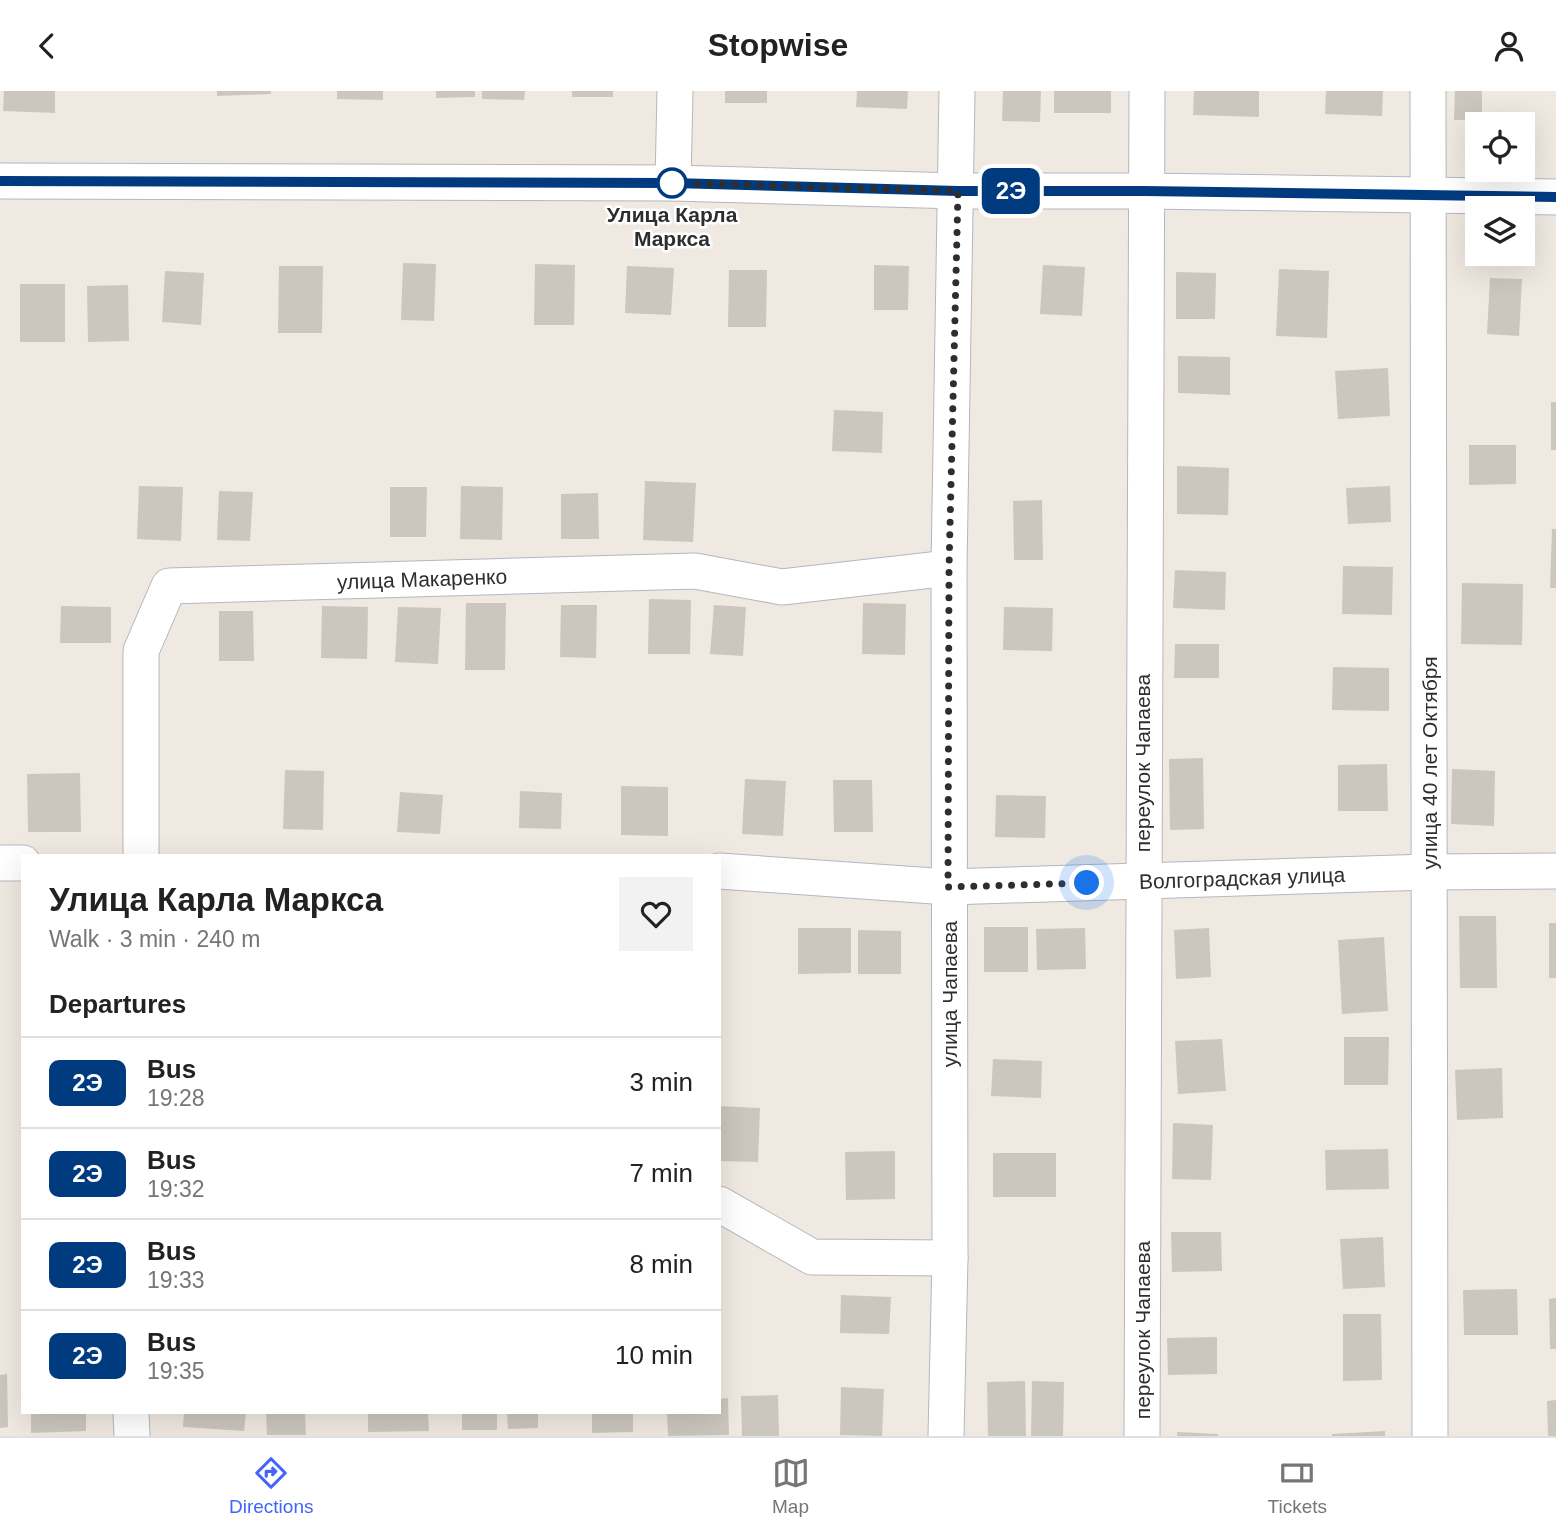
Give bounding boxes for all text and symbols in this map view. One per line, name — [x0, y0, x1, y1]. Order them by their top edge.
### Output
icon: back — [28, 27, 66, 65]
text: Stopwise — [708, 27, 848, 63]
icon: person — [1490, 27, 1528, 65]
map controls — [1465, 112, 1535, 266]
button: locate — [1465, 112, 1535, 182]
marker: Улица Карла Маркса — [657, 168, 687, 198]
line badge: 2Э — [979, 168, 1042, 214]
text: 2Э — [996, 177, 1026, 204]
button: layers — [1465, 196, 1535, 266]
place label: Улица Карла Маркса — [607, 203, 738, 250]
street label: улица Макаренко — [336, 565, 508, 593]
street label: улица 40 лет Октября — [1418, 656, 1441, 870]
street label: переулок Чапаева — [1131, 673, 1154, 852]
street label: Волгоградская улица — [1138, 863, 1346, 893]
your location — [1069, 865, 1104, 900]
button: heart — [619, 877, 693, 951]
text: Улица Карла Маркса — [49, 881, 383, 918]
street label: улица Чапаева — [938, 920, 961, 1067]
text: Walk · 3 min · 240 m — [49, 926, 260, 952]
text: Departures — [49, 989, 186, 1019]
text: Bus — [147, 1054, 196, 1084]
text: 3 min — [629, 1067, 693, 1097]
text: 2Э — [72, 1069, 103, 1096]
text: 19:28 — [147, 1085, 205, 1111]
text: Bus — [147, 1145, 196, 1175]
text: 7 min — [629, 1158, 693, 1188]
text: 2Э — [72, 1160, 103, 1187]
text: 19:32 — [147, 1176, 205, 1202]
text: Bus — [147, 1236, 196, 1266]
street label: переулок Чапаева — [1131, 1240, 1154, 1419]
text: 8 min — [629, 1249, 693, 1279]
text: 2Э — [72, 1251, 103, 1278]
text: 19:33 — [147, 1267, 205, 1293]
text: Bus — [147, 1327, 196, 1357]
text: 10 min — [615, 1340, 693, 1370]
text: 2Э — [72, 1342, 103, 1369]
text: 19:35 — [147, 1358, 205, 1384]
tab: Directions — [229, 1454, 313, 1518]
tab: Map — [772, 1454, 810, 1518]
tab: Tickets — [1268, 1454, 1327, 1518]

